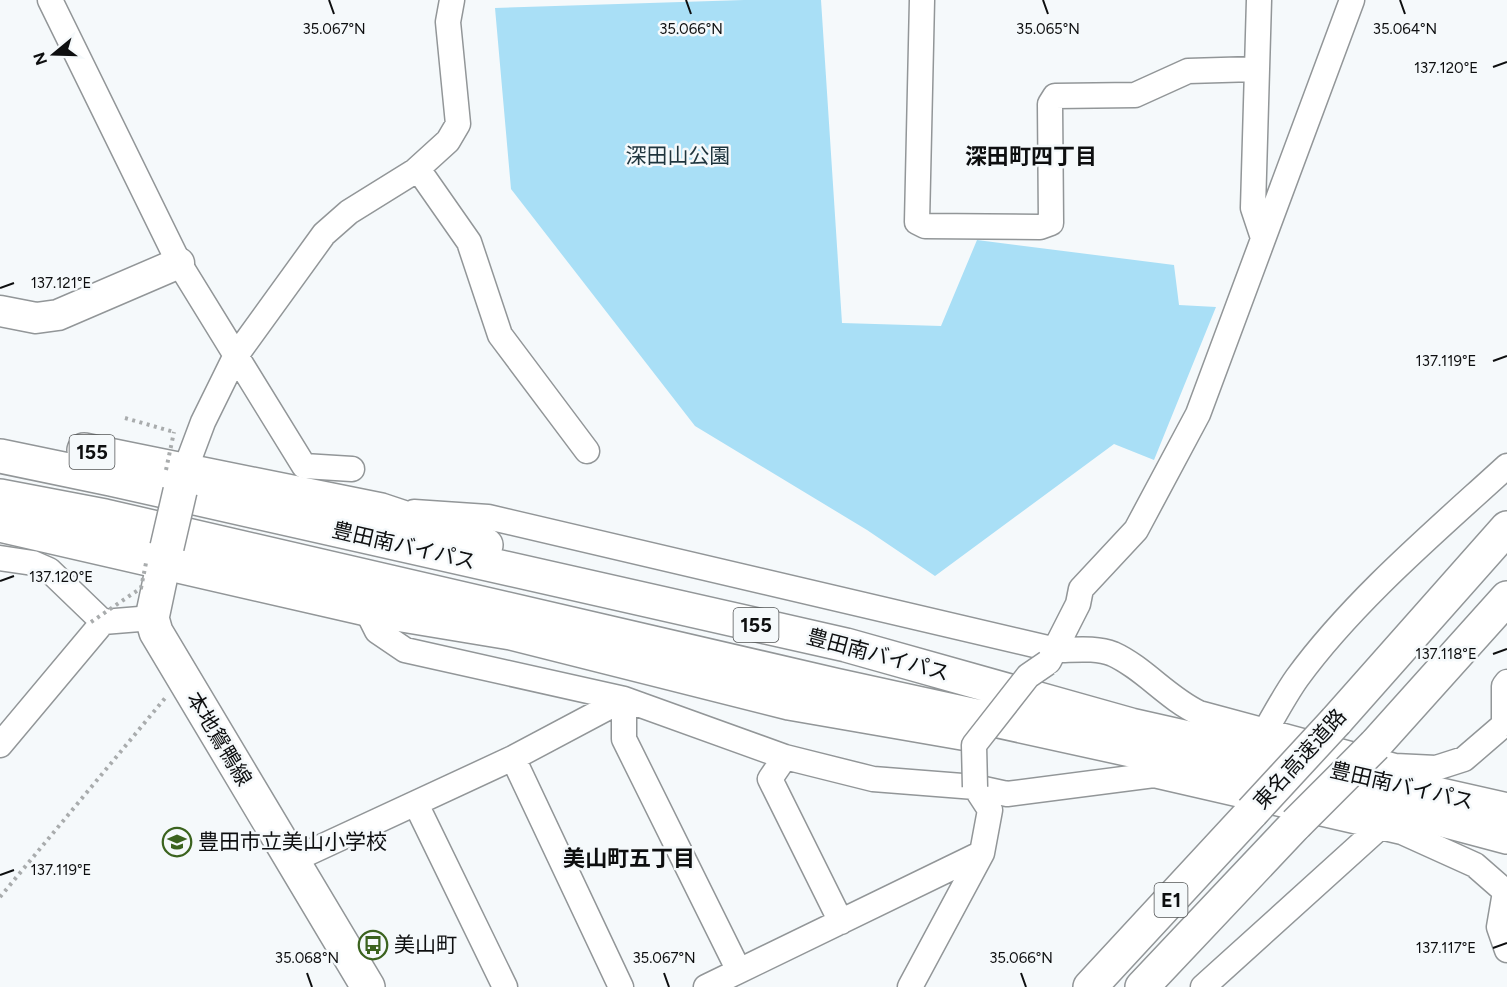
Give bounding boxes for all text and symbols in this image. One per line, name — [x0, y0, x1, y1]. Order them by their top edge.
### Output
text: 35.067°N — [302, 20, 366, 38]
text: 35.066°N — [659, 20, 723, 38]
text: 35.065°N — [1016, 20, 1080, 38]
text: 35.064°N — [1373, 20, 1437, 38]
north arrow — [24, 24, 84, 84]
text: N — [29, 50, 51, 68]
text: 137.120°E — [1414, 59, 1478, 77]
park label: 深田山公園 — [626, 143, 731, 168]
district label: 深田町四丁目 — [965, 143, 1097, 170]
text: 137.121°E — [31, 274, 91, 292]
text: 137.119°E — [1416, 352, 1476, 370]
road number: 155 — [70, 435, 115, 469]
street label: 豊田南バイパス — [330, 517, 478, 574]
text: 137.120°E — [29, 568, 93, 586]
road number: 155 — [734, 608, 778, 642]
street label: 豊田南バイパス — [804, 623, 952, 686]
text: 137.118°E — [1415, 645, 1477, 663]
street label: 本地鴛鴨線 — [182, 687, 257, 790]
street label: 東名高速道路 — [1248, 703, 1351, 814]
street label: 豊田南バイパス — [1328, 757, 1476, 814]
school or university icon: 豊田市立美山小学校 — [161, 826, 193, 858]
place label: 豊田市立美山小学校 — [198, 829, 387, 854]
district label: 美山町五丁目 — [563, 845, 695, 872]
text: 137.119°E — [31, 861, 91, 879]
road number: E1 — [1154, 883, 1188, 917]
bus stop icon: 美山町 — [357, 929, 389, 961]
place label: 美山町 — [394, 932, 457, 957]
text: 137.117°E — [1416, 939, 1476, 957]
text: 35.068°N — [275, 949, 339, 967]
text: 35.067°N — [632, 949, 696, 967]
text: 35.066°N — [989, 949, 1053, 967]

